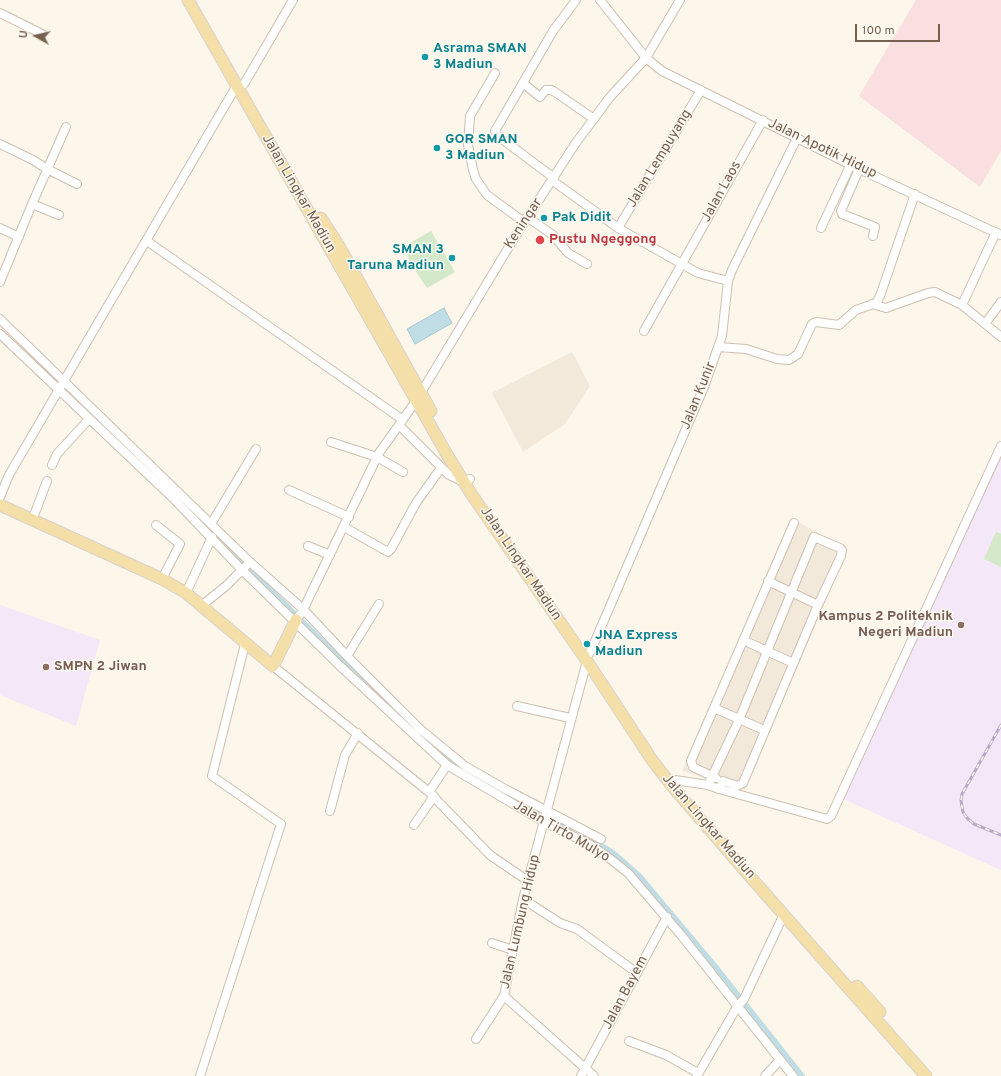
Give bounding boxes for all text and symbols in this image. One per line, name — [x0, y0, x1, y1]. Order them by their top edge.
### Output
north arrow — [16, 16, 56, 56]
scale bar — [857, 16, 942, 42]
text: 100 m — [862, 23, 895, 39]
text: U — [17, 29, 32, 39]
place label: Asrama SMAN 3 Madiun — [433, 41, 527, 74]
marker: Asrama SMAN 3 Madiun — [420, 52, 430, 62]
street label: Jalan Lempuyang — [624, 107, 696, 211]
street label: Jalan Apotik Hidup — [765, 115, 879, 183]
street label: Jalan Lingkar Madiun — [257, 132, 339, 256]
place label: GOR SMAN 3 Madiun — [445, 132, 517, 164]
marker: GOR SMAN 3 Madiun — [432, 143, 442, 153]
street label: Jalan Laos — [698, 159, 746, 225]
street label: Keningar — [501, 195, 547, 253]
place label: Pak Didit — [552, 210, 611, 226]
marker: Pak Didit — [539, 213, 549, 223]
place label: Pustu Ngeggong — [549, 232, 657, 248]
marker: Pustu Ngeggong — [534, 234, 546, 246]
place label: SMAN 3 Taruna Madiun — [347, 242, 444, 274]
marker: SMAN 3 Taruna Madiun — [447, 253, 457, 263]
street label: Jalan Kunir — [678, 360, 720, 432]
street label: Jalan Lingkar Madiun — [476, 504, 564, 624]
place label: Kampus 2 Politeknik Negeri Madiun — [819, 609, 953, 642]
marker: Kampus 2 Politeknik Negeri Madiun — [956, 620, 966, 630]
place label: JNA Express Madiun — [595, 628, 678, 660]
marker: JNA Express Madiun — [582, 639, 592, 649]
place label: SMPN 2 Jiwan — [54, 659, 147, 675]
marker: SMPN 2 Jiwan — [41, 662, 51, 672]
street label: Jalan Lingkar Madiun — [658, 771, 758, 883]
street label: Jalan Tirto Mulyo — [510, 797, 612, 867]
street label: Jalan Lumbung Hidup — [497, 853, 545, 991]
street label: Jalan Bayem — [600, 953, 652, 1033]

